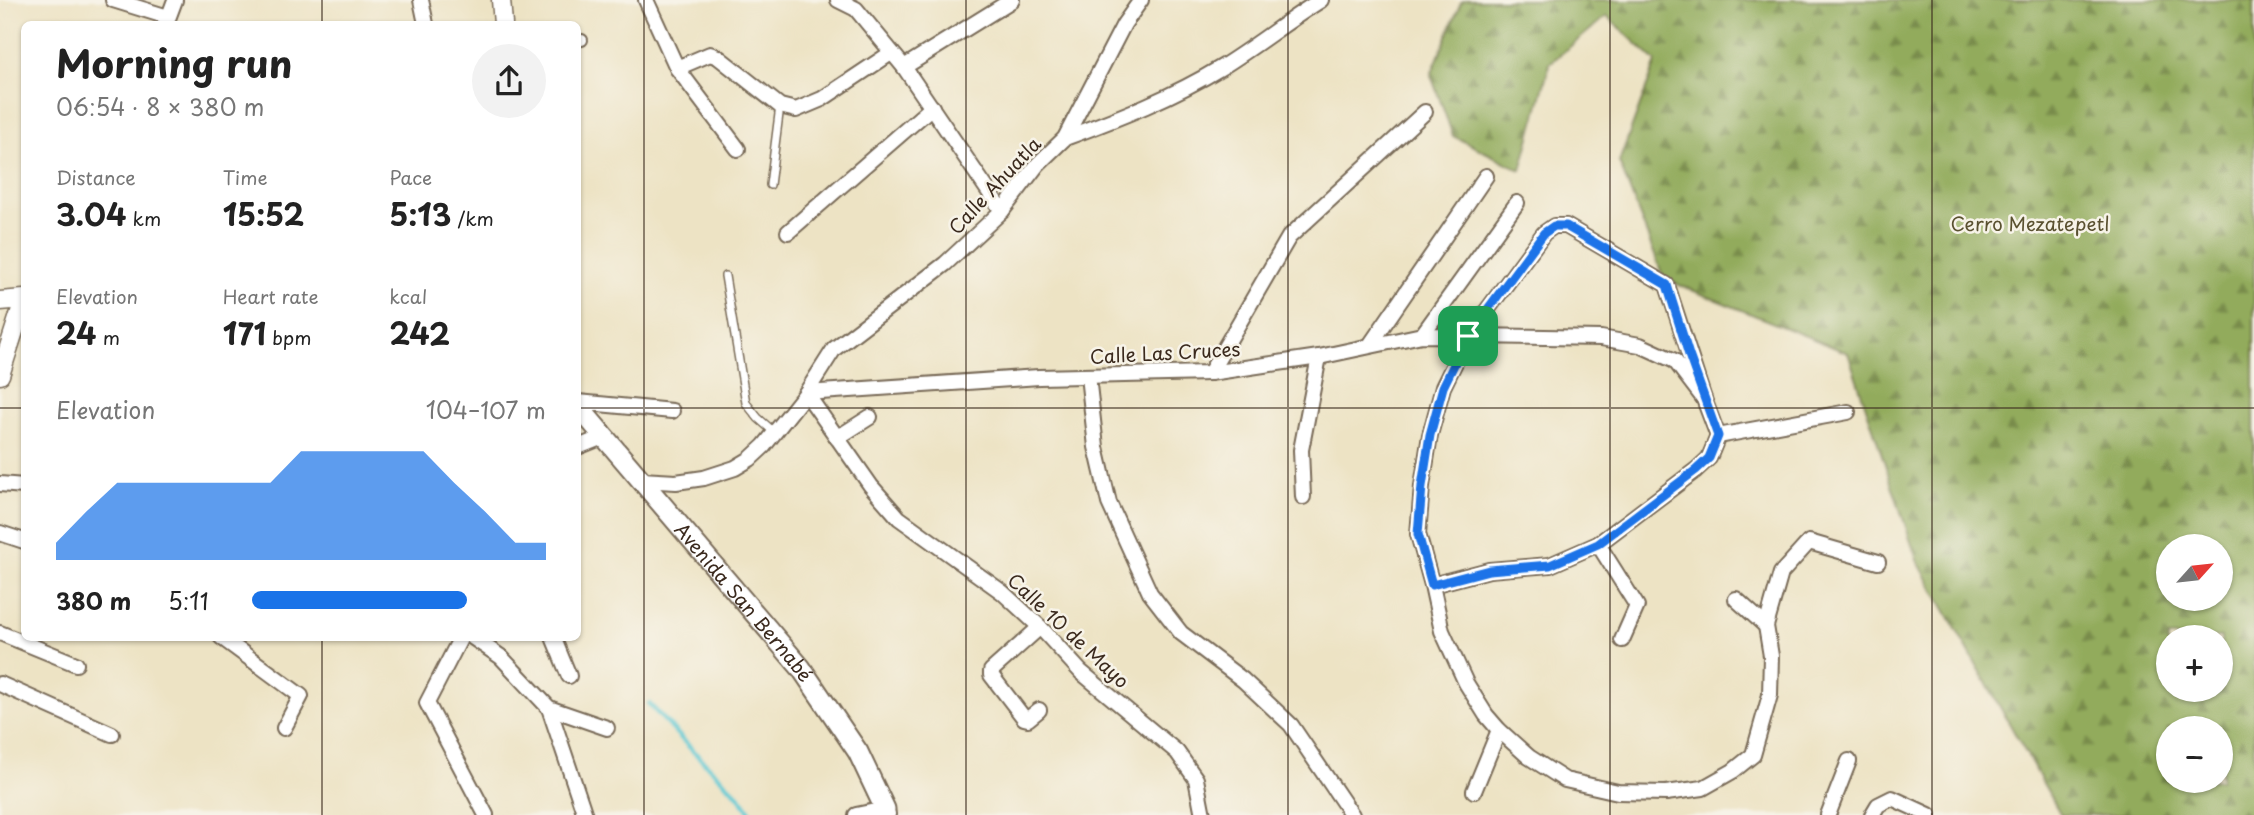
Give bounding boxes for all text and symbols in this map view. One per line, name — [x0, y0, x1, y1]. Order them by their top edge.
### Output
text: Morning run — [56, 34, 292, 91]
button: share — [472, 44, 546, 118]
text: 06:54 · 8 × 380 m — [56, 89, 265, 124]
street label: Calle Ahuatla — [941, 130, 1047, 240]
text: Distance — [56, 163, 136, 191]
text: Time — [223, 163, 268, 191]
text: Pace — [389, 163, 432, 191]
text: 3.04 — [56, 191, 126, 236]
text: 15:52 — [223, 191, 304, 236]
text: 5:13 — [389, 191, 451, 236]
text: km — [126, 204, 161, 232]
text: /km — [451, 204, 494, 232]
park label: Cerro Mezatepetl — [1951, 209, 2109, 237]
text: Elevation — [56, 282, 138, 310]
text: Heart rate — [223, 282, 319, 310]
text: kcal — [389, 282, 427, 310]
pin — [1438, 306, 1498, 366]
text: 24 — [56, 310, 96, 355]
text: 171 — [223, 310, 266, 355]
text: 242 — [389, 310, 450, 355]
icon: arrive — [1449, 317, 1487, 355]
text: m — [96, 323, 120, 351]
text: bpm — [266, 323, 312, 351]
street label: Calle Las Cruces — [1089, 334, 1241, 370]
text: Elevation — [56, 392, 155, 427]
text: 104–107 m — [426, 392, 546, 427]
street label: Avenida San Bernabé — [669, 516, 820, 687]
north arrow — [2156, 534, 2233, 611]
map controls — [2156, 534, 2233, 793]
street label: Calle 10 de Mayo — [1002, 566, 1136, 694]
text: 380 m — [56, 583, 131, 618]
text: 5:11 — [168, 583, 209, 618]
button: + — [2156, 625, 2233, 702]
button: − — [2156, 716, 2233, 793]

